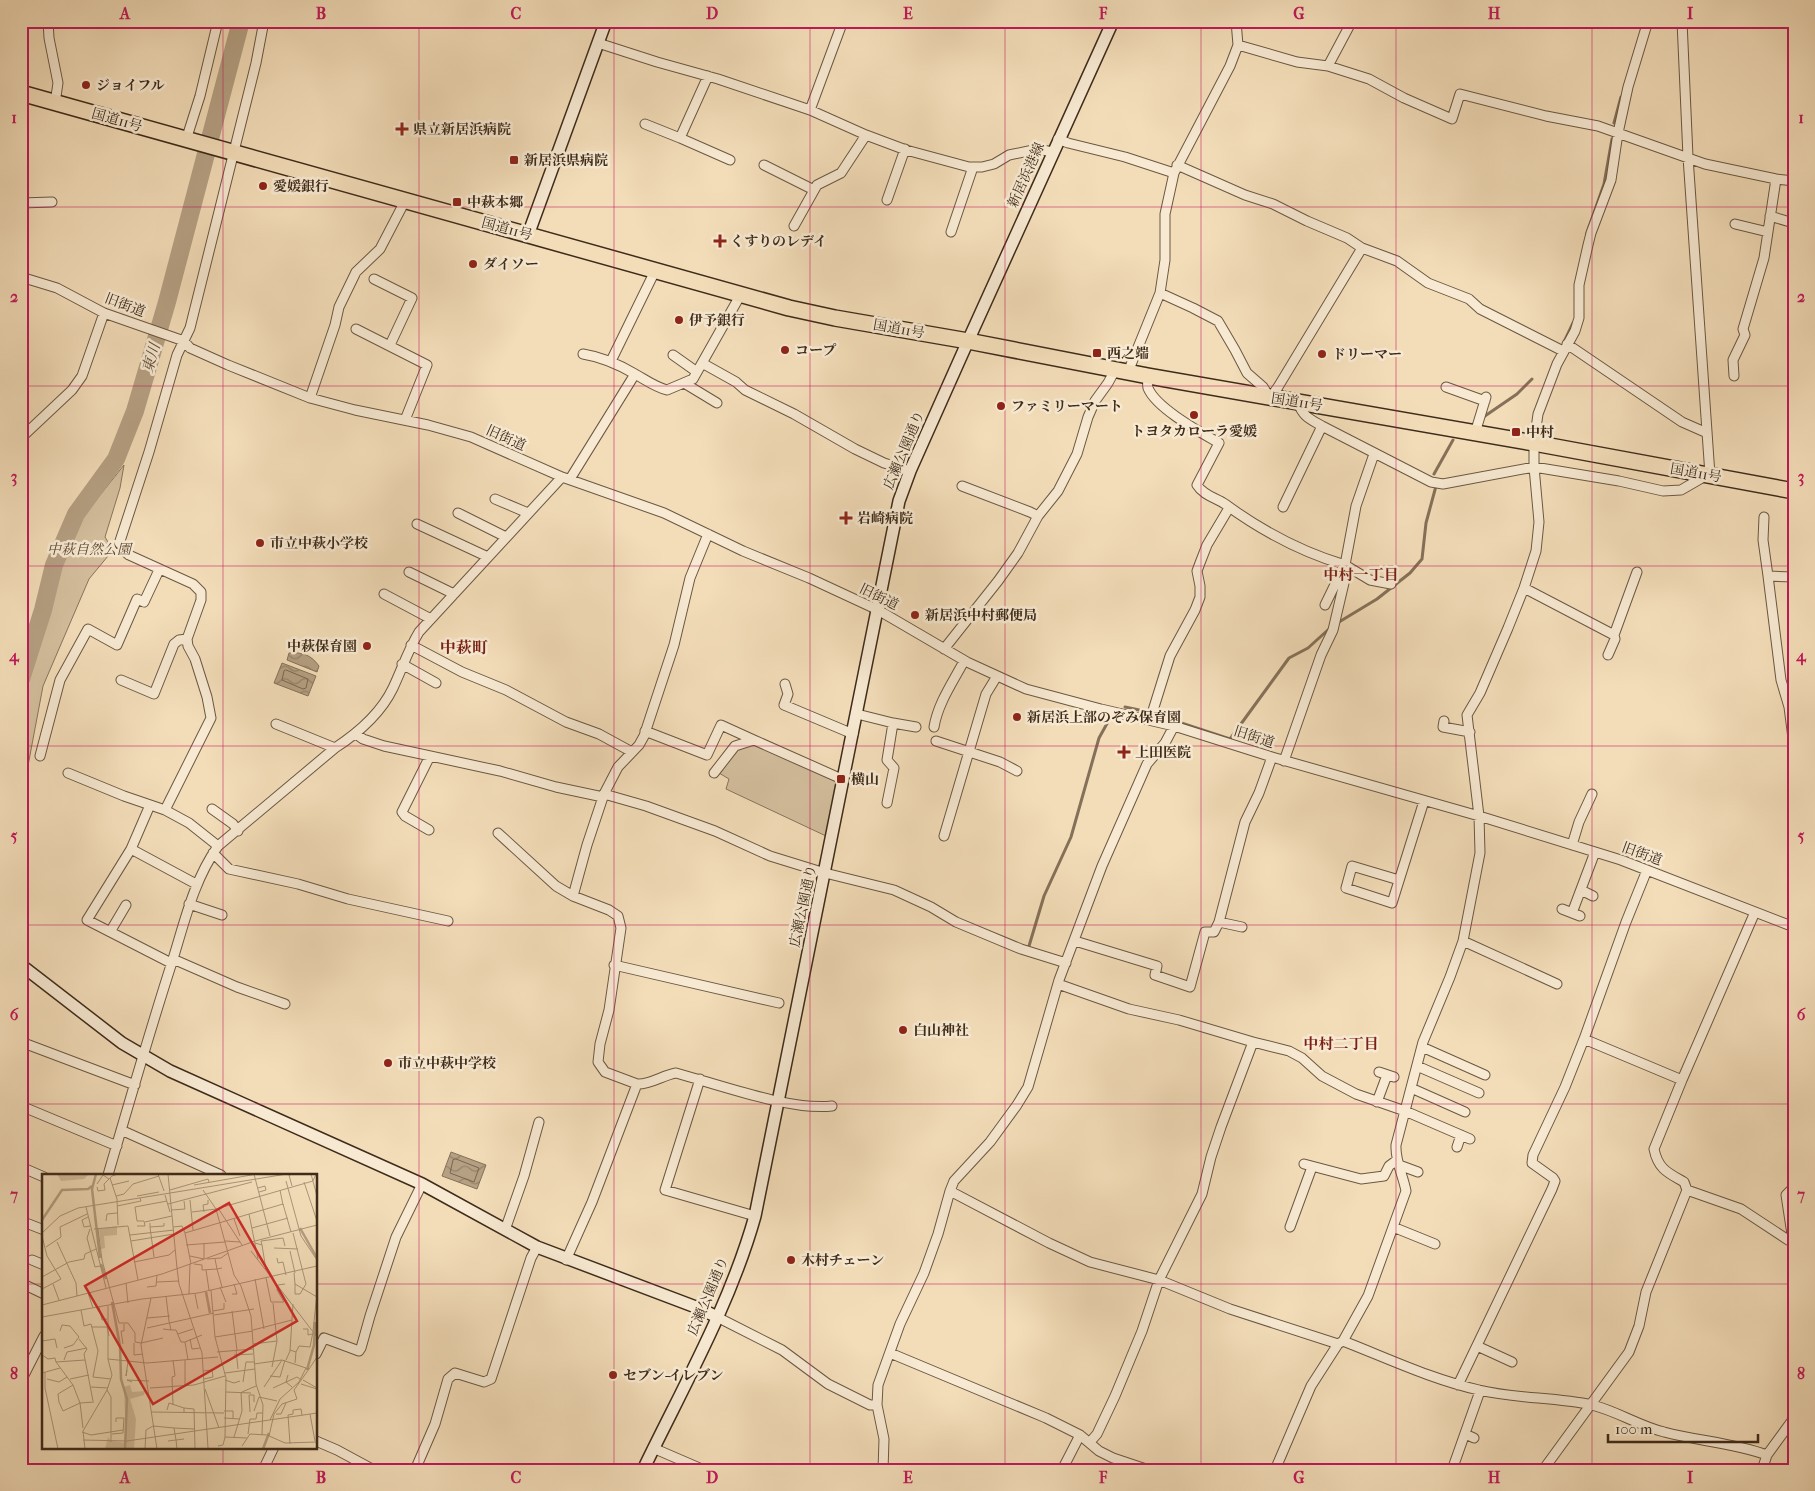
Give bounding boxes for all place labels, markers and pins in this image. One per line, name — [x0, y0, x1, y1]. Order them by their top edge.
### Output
place label: ジョイフル — [96, 77, 165, 94]
marker: ジョイフル — [80, 79, 92, 91]
place label: 県立新居浜病院 — [413, 121, 511, 138]
marker: 県立新居浜病院 — [395, 122, 409, 136]
place label: 新居浜県病院 — [524, 152, 608, 169]
marker: 新居浜県病院 — [508, 154, 520, 166]
place label: 愛媛銀行 — [273, 178, 329, 195]
marker: 愛媛銀行 — [257, 180, 269, 192]
place label: 中萩本郷 — [467, 194, 524, 211]
marker: 中萩本郷 — [451, 196, 463, 208]
place label: くすりのレデイ — [730, 233, 827, 250]
marker: くすりのレデイ — [714, 235, 726, 247]
place label: ダイソー — [483, 256, 539, 273]
marker: ダイソー — [467, 258, 479, 270]
place label: 伊予銀行 — [689, 312, 745, 329]
marker: 伊予銀行 — [673, 314, 685, 326]
place label: コープ — [795, 342, 836, 359]
marker: コープ — [779, 344, 791, 356]
place label: 西之端 — [1107, 345, 1149, 362]
place label: ドリーマー — [1332, 346, 1402, 363]
marker: 西之端 — [1091, 347, 1103, 359]
marker: ドリーマー — [1316, 348, 1328, 360]
place label: ファミリーマート — [1011, 398, 1123, 415]
marker: ファミリーマート — [995, 400, 1007, 412]
marker: トヨタカローラ愛媛 — [1188, 409, 1200, 421]
place label: トヨタカローラ愛媛 — [1131, 423, 1257, 440]
place label: 中村 — [1526, 424, 1554, 441]
marker: 中村 — [1510, 426, 1522, 438]
place label: 岩崎病院 — [857, 510, 913, 527]
marker: 岩崎病院 — [839, 511, 853, 525]
place label: 市立中萩小学校 — [270, 535, 368, 552]
marker: 市立中萩小学校 — [254, 537, 266, 549]
place label: 新居浜中村郵便局 — [925, 607, 1037, 624]
marker: 新居浜中村郵便局 — [909, 609, 921, 621]
place label: 中萩保育園 — [287, 638, 357, 655]
marker: 中萩保育園 — [361, 640, 373, 652]
place label: 新居浜上部のぞみ保育園 — [1027, 709, 1181, 726]
marker: 新居浜上部のぞみ保育園 — [1011, 711, 1023, 723]
place label: 上田医院 — [1135, 744, 1191, 761]
marker: 上田医院 — [1117, 745, 1131, 759]
place label: 横山 — [851, 771, 879, 788]
marker: 横山 — [835, 773, 847, 785]
place label: 白山神社 — [913, 1022, 969, 1039]
marker: 白山神社 — [897, 1024, 909, 1036]
place label: 市立中萩中学校 — [398, 1055, 496, 1072]
marker: 市立中萩中学校 — [382, 1057, 394, 1069]
place label: 木村チェーン — [801, 1252, 884, 1269]
marker: 木村チェーン — [785, 1254, 797, 1266]
place label: セブン-イレブン — [623, 1367, 724, 1384]
marker: セブン-イレブン — [607, 1369, 619, 1381]

